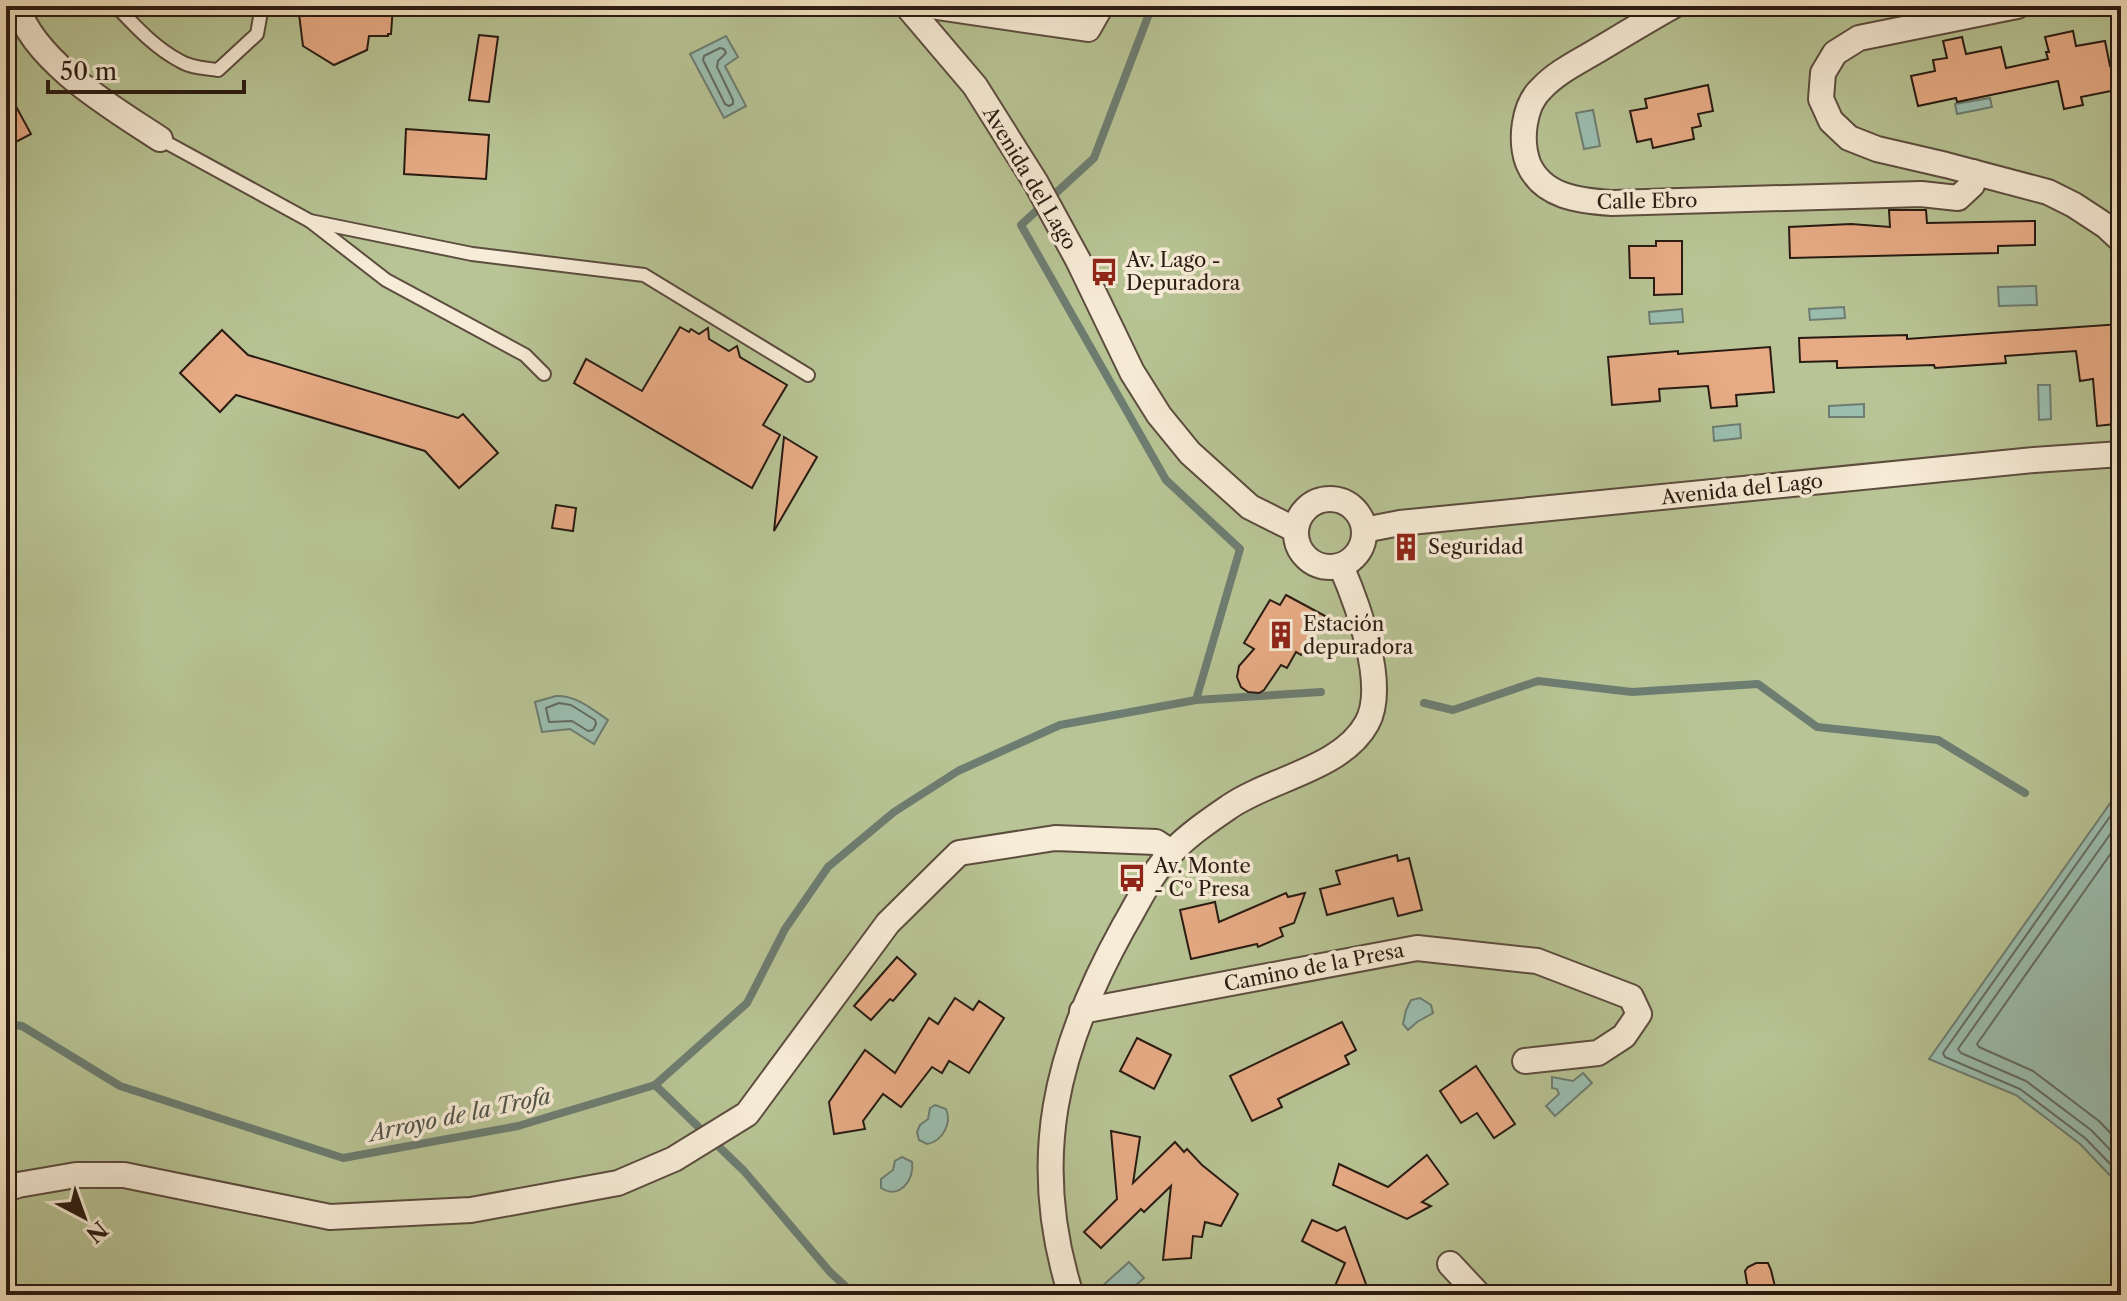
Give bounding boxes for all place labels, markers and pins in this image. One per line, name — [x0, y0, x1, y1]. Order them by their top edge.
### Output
place label: Av. Lago - Depuradora — [1125, 248, 1241, 295]
bus stop icon: Av. Lago - Depuradora — [1089, 257, 1119, 287]
building icon: Seguridad — [1391, 532, 1421, 562]
place label: Seguridad — [1428, 535, 1523, 559]
place label: Estación depuradora — [1303, 612, 1414, 659]
building icon: Estación depuradora — [1266, 620, 1296, 650]
place label: Av. Monte - Cº Presa — [1153, 854, 1251, 901]
bus stop icon: Av. Monte - Cº Presa — [1117, 863, 1147, 893]

